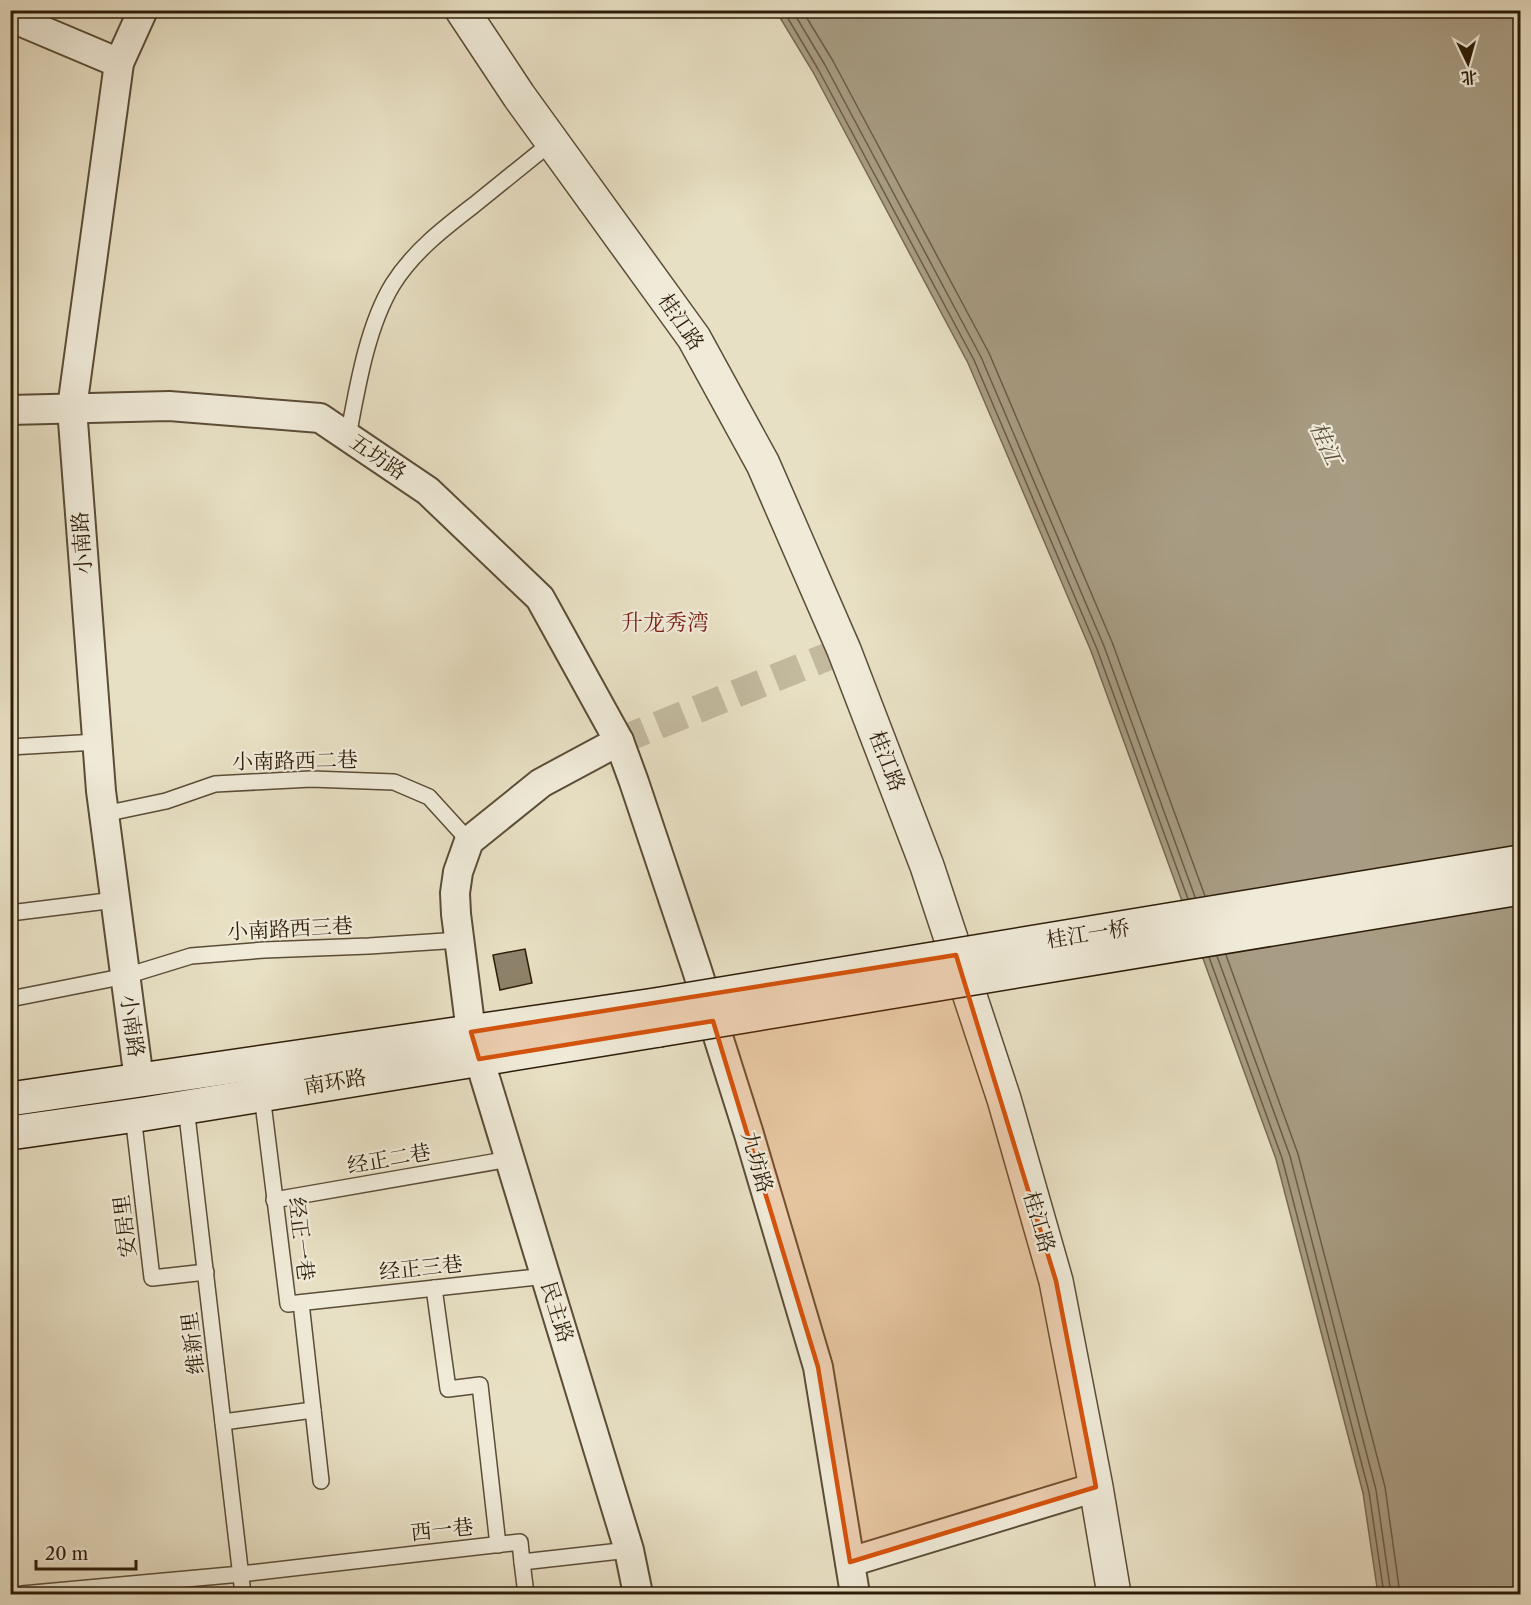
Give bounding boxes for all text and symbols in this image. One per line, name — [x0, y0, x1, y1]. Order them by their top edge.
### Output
north arrow — [1438, 33, 1498, 93]
text: 北 — [1460, 67, 1478, 89]
street label: 桂江路 — [653, 289, 709, 355]
water label: 桂江 — [1304, 418, 1348, 472]
street label: 五坊路 — [345, 429, 411, 485]
street label: 小南路 — [67, 511, 96, 575]
district label: 升龙秀湾 — [621, 609, 709, 636]
street label: 桂江路 — [865, 727, 910, 795]
street label: 小南路西二巷 — [232, 747, 358, 774]
street label: 小南路西三巷 — [226, 913, 354, 944]
street label: 桂江一桥 — [1044, 915, 1131, 952]
street label: 小南路 — [116, 993, 149, 1059]
street label: 南环路 — [302, 1064, 368, 1099]
street label: 九坊路 — [737, 1128, 778, 1196]
street label: 经正二巷 — [345, 1139, 432, 1178]
street label: 桂江路 — [1019, 1188, 1060, 1256]
street label: 安居里 — [108, 1193, 141, 1259]
street label: 经正一巷 — [284, 1196, 319, 1282]
street label: 经正三巷 — [378, 1251, 464, 1284]
street label: 民主路 — [536, 1278, 579, 1346]
street label: 维新里 — [176, 1310, 209, 1376]
street label: 西一巷 — [409, 1514, 475, 1545]
scale bar — [36, 1533, 136, 1571]
text: 20 m — [45, 1543, 89, 1565]

